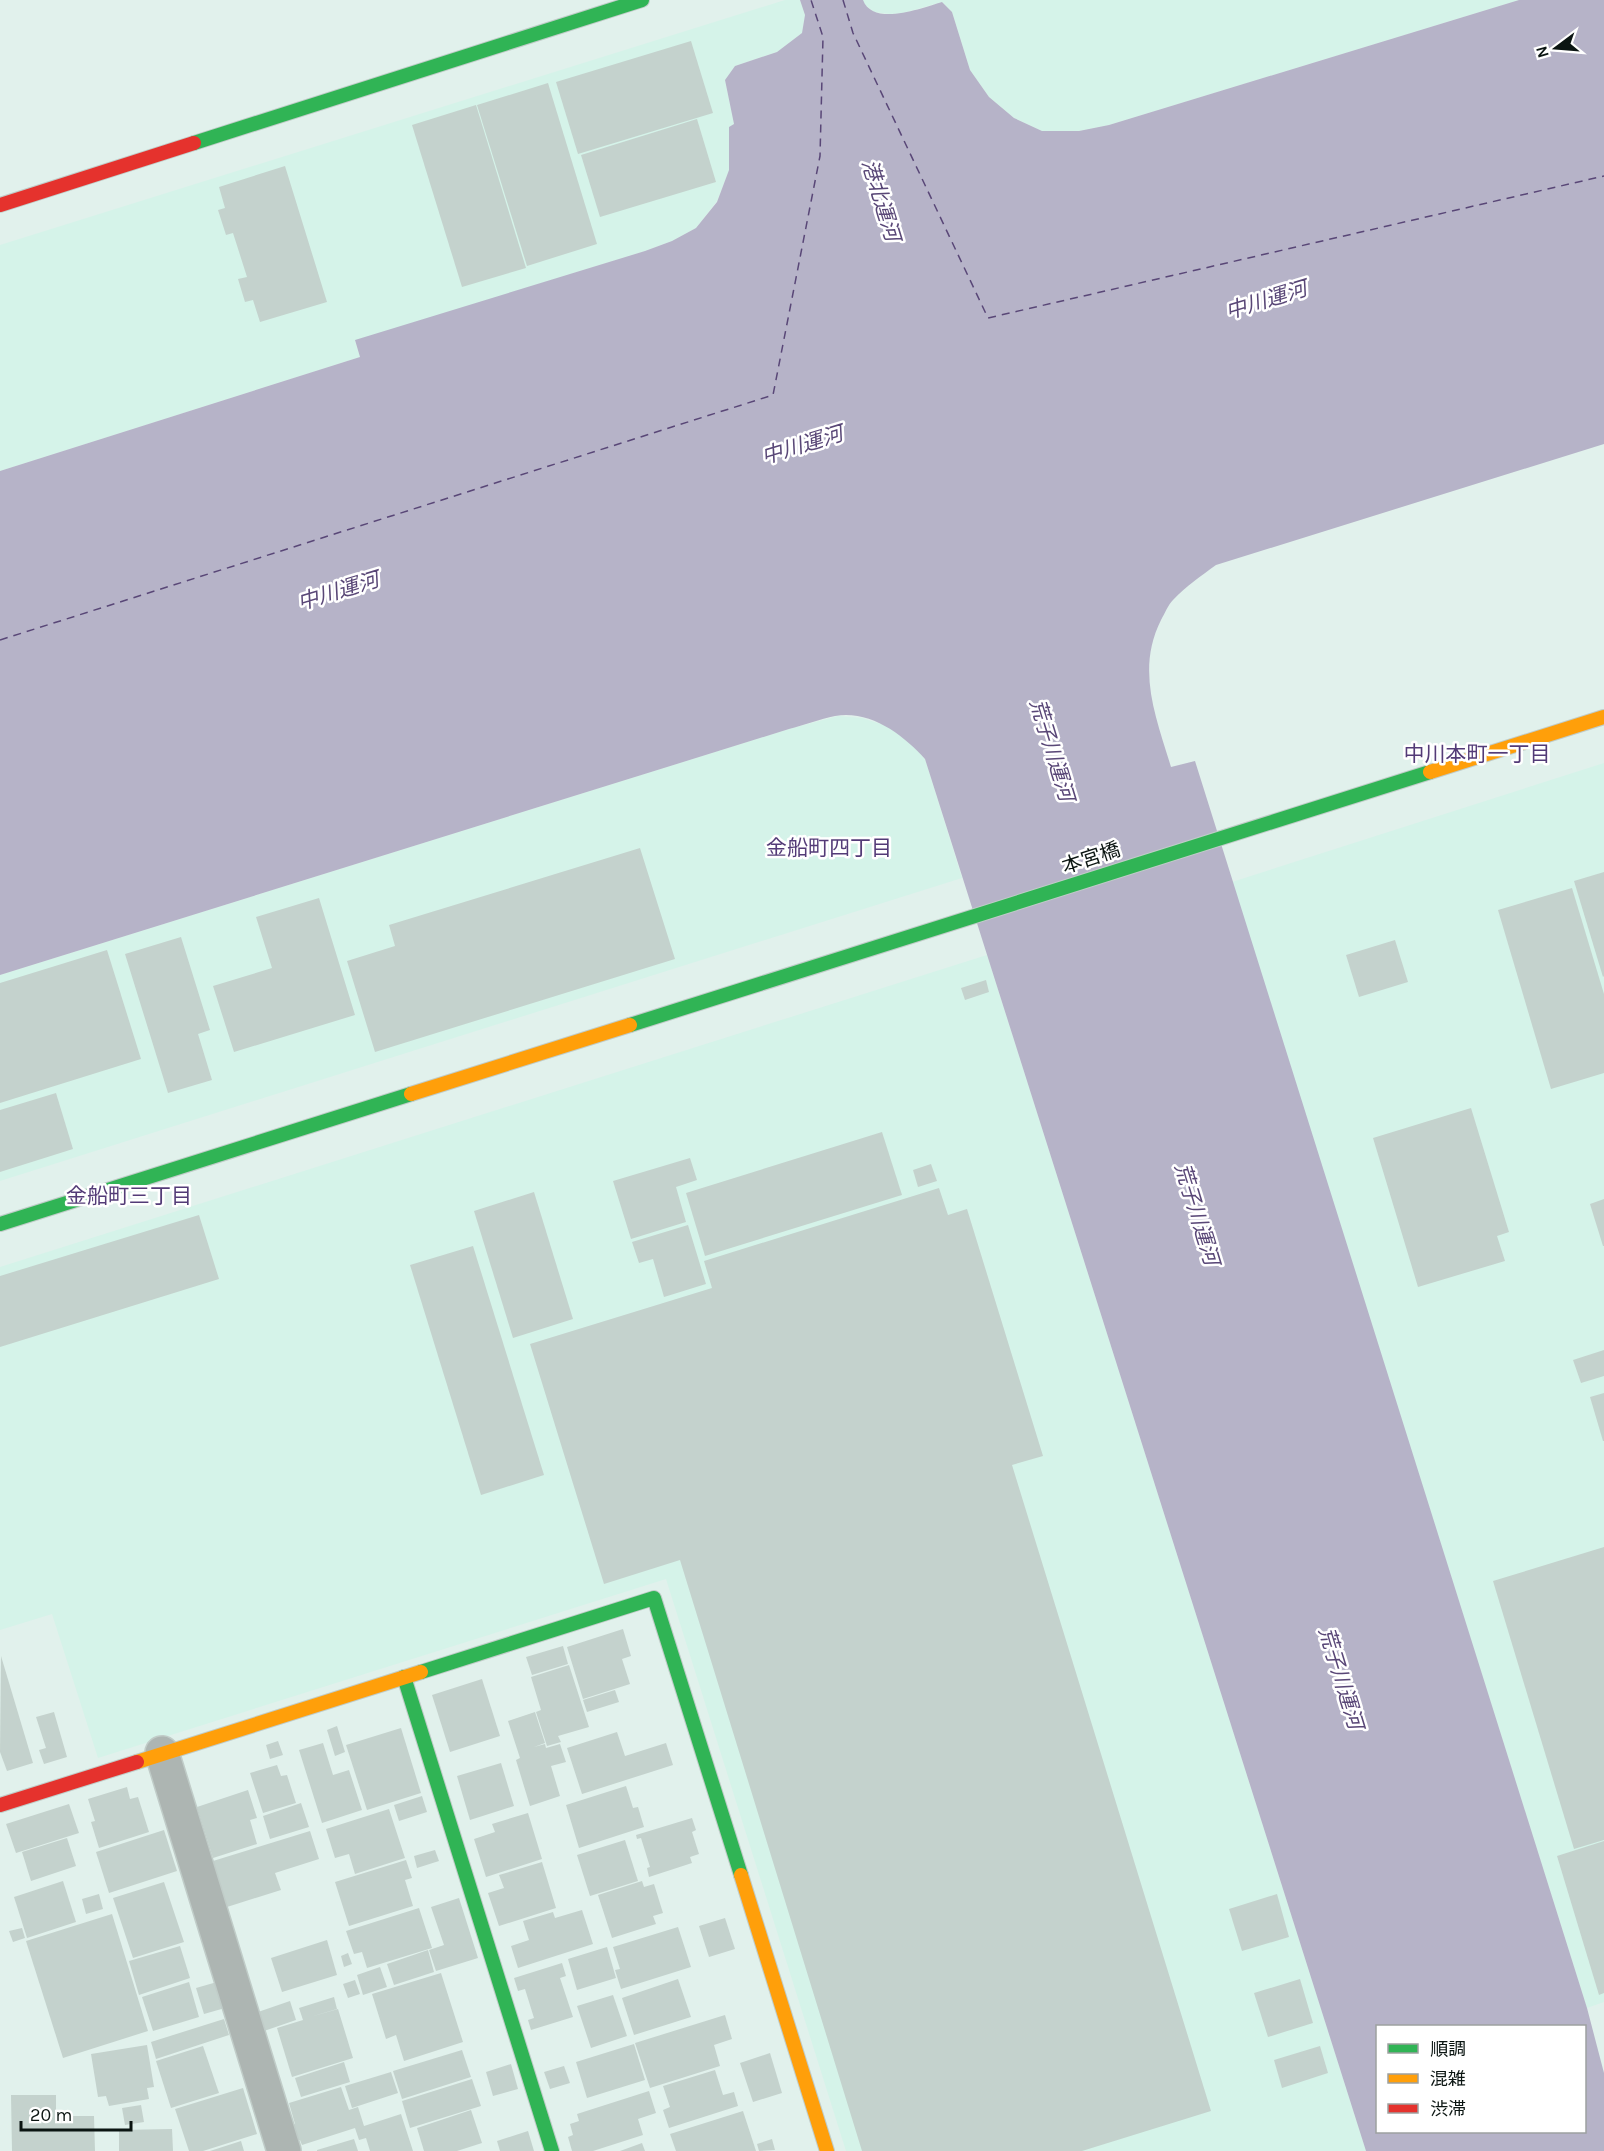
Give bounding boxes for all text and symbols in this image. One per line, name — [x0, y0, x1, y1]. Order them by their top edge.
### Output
north arrow — [1526, 18, 1586, 78]
text: N — [1531, 44, 1553, 60]
water label: 港北運河 — [857, 156, 906, 247]
water label: 中川運河 — [1222, 275, 1313, 324]
water label: 中川運河 — [758, 420, 849, 469]
water label: 中川運河 — [294, 566, 385, 615]
water label: 荒子川運河 — [1025, 696, 1080, 808]
district label: 中川本町一丁目 — [1404, 742, 1551, 766]
district label: 金船町四丁目 — [766, 836, 892, 860]
street label: 本宮橋 — [1059, 838, 1123, 878]
water label: 荒子川運河 — [1170, 1160, 1225, 1272]
district label: 金船町三丁目 — [66, 1184, 192, 1208]
water label: 荒子川運河 — [1314, 1624, 1369, 1736]
legend — [1376, 2025, 1586, 2133]
text: 順調 — [1430, 2038, 1466, 2060]
text: 混雑 — [1430, 2068, 1466, 2090]
scale bar — [21, 2094, 130, 2132]
text: 渋滞 — [1430, 2098, 1466, 2120]
text: 20 m — [30, 2104, 72, 2126]

